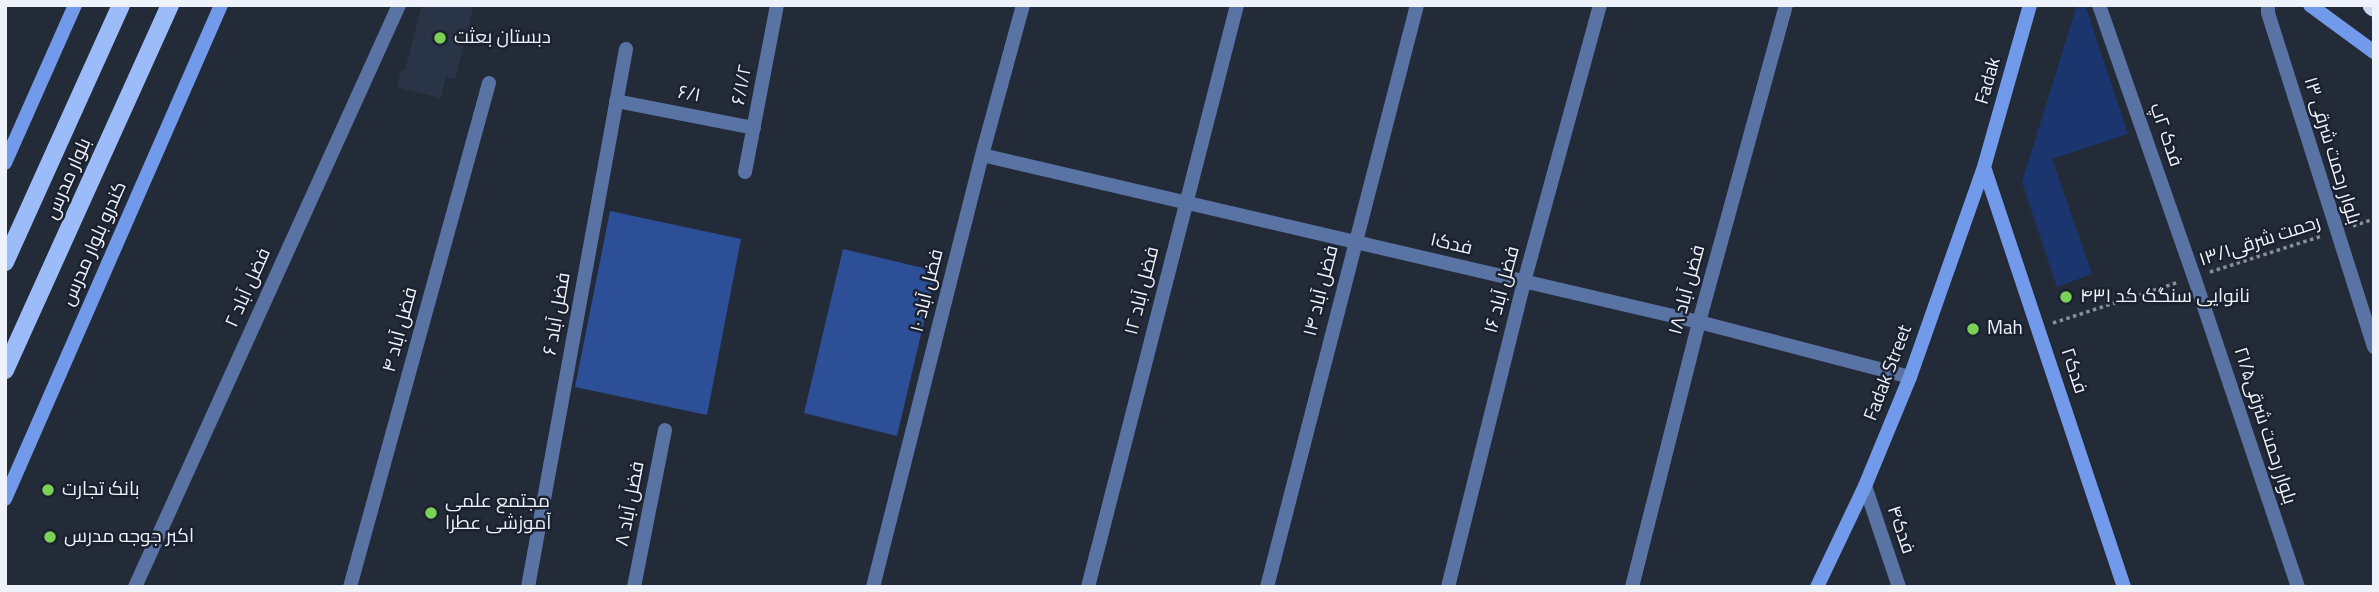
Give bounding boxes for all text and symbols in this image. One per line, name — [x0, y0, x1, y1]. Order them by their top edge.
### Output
place label: دبستان بعثت — [454, 27, 551, 49]
marker: دبستان بعثت — [432, 30, 448, 46]
street label: Fadak — [1971, 55, 2007, 107]
street label: ۶/۱/۲ — [728, 63, 758, 107]
street label: بلوار رحمت شرقی ۱۳ — [2298, 75, 2364, 227]
street label: ۶/۱ — [676, 82, 702, 108]
street label: فدک ۲پ — [2144, 100, 2186, 170]
street label: بلوار مدرس — [41, 135, 97, 223]
street label: کندرو بلوار مدرس — [57, 178, 133, 310]
street label: رحمت شرقی۱۳/۱ — [2197, 212, 2323, 272]
street label: فدک۱ — [1428, 229, 1474, 261]
street label: فضل آباد ۱۴ — [1300, 243, 1344, 339]
street label: فضل آباد ۱۸ — [1665, 243, 1711, 337]
street label: فضل آباد ۱۲ — [1121, 244, 1165, 338]
street label: فضل آباد ۱۶ — [1480, 244, 1526, 336]
street label: فضل آباد ۲ — [221, 245, 277, 331]
street label: فضل آباد ۱۰ — [907, 247, 949, 335]
street label: فضل آباد ۶ — [540, 271, 576, 357]
street label: فضل آباد ۴ — [379, 285, 423, 375]
place label: نانوایی سنگک کد ۴۳۱ — [2080, 286, 2250, 308]
marker: نانوایی سنگک کد ۴۳۱ — [2058, 289, 2074, 305]
place label: Mah — [1987, 318, 2023, 340]
marker: Mah — [1965, 321, 1981, 337]
street label: Fadak Street — [1860, 322, 1918, 424]
street label: فدک۲ — [2055, 345, 2091, 397]
street label: بلوار رحمت شرقی۲۱/۵ — [2228, 345, 2300, 507]
street label: فضل آباد ۸ — [612, 460, 650, 548]
place label: بانک تجارت — [62, 479, 140, 501]
marker: بانک تجارت — [40, 482, 56, 498]
place label: مجتمع علمی آموزشی عطرا — [445, 491, 551, 535]
street label: فدک۴ — [1881, 503, 1919, 557]
marker: مجتمع علمی آموزشی عطرا — [423, 505, 439, 521]
place label: اکبر جوجه مدرس — [64, 526, 194, 548]
marker: اکبر جوجه مدرس — [42, 529, 58, 545]

